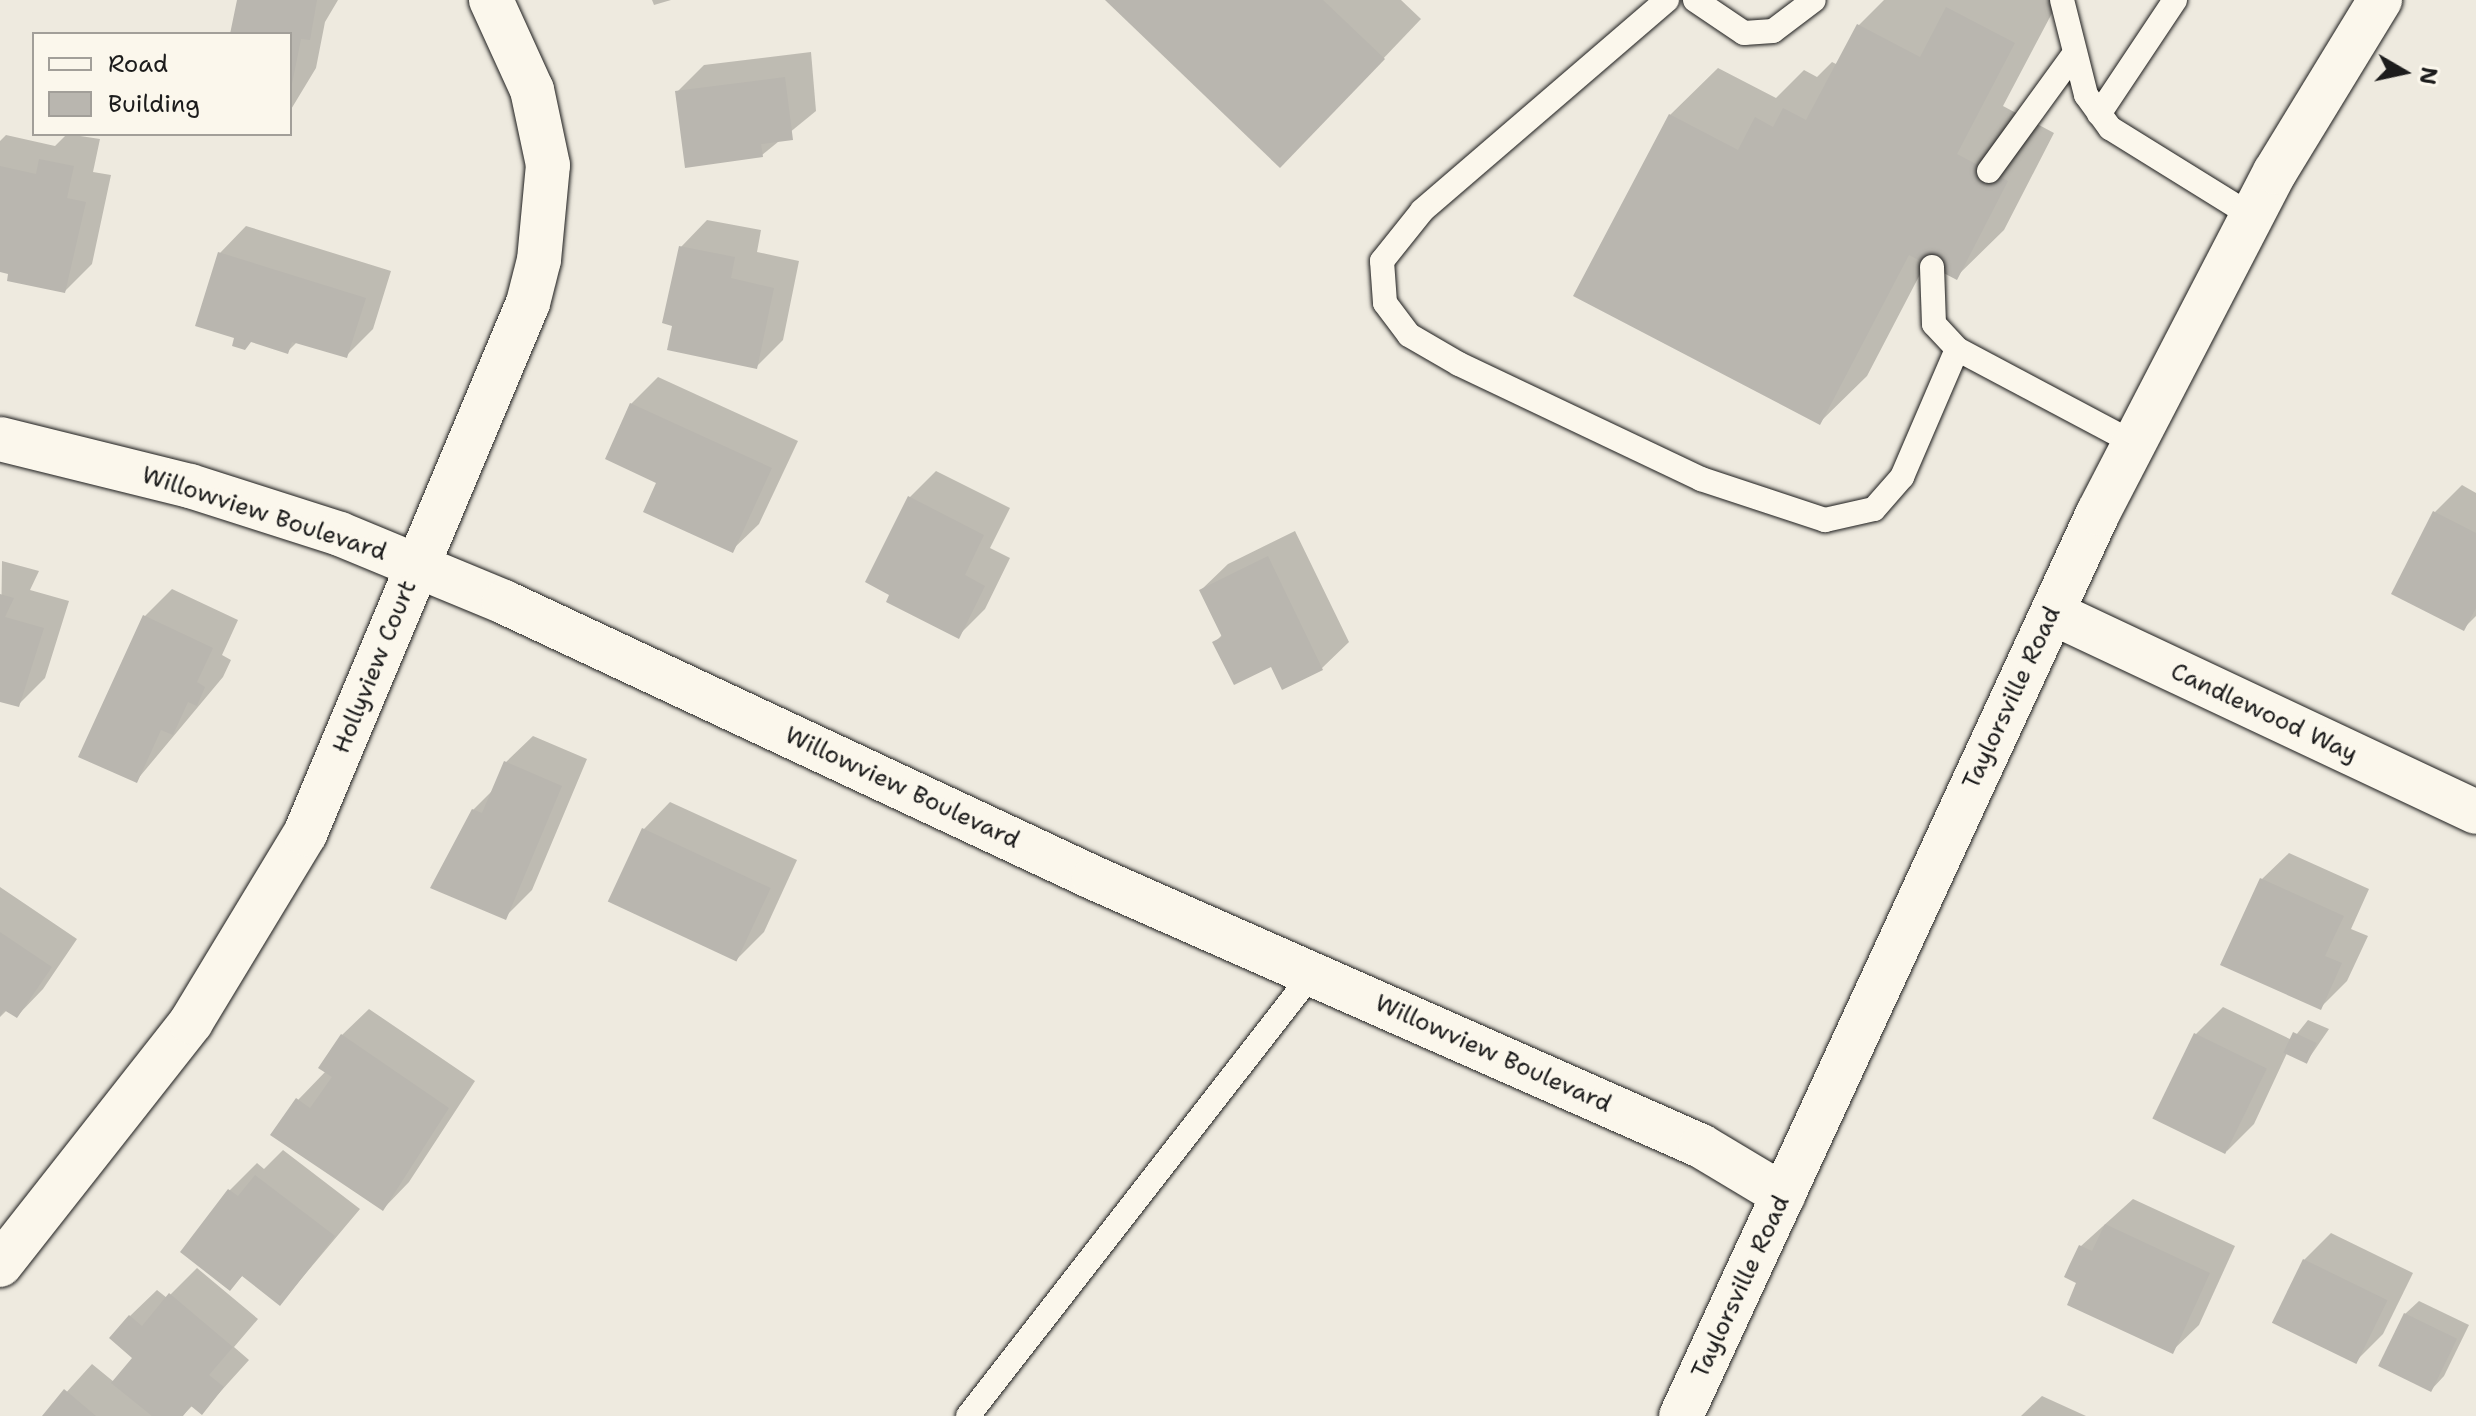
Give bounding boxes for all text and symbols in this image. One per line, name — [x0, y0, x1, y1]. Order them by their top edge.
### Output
legend — [32, 32, 292, 136]
north arrow — [2364, 32, 2444, 112]
text: Road — [108, 48, 168, 80]
text: N — [2413, 65, 2444, 87]
text: Building — [108, 88, 200, 120]
street label: Willowview Boulevard — [138, 461, 390, 567]
street label: Hollyview Court — [327, 576, 423, 758]
street label: Taylorsville Road — [1957, 602, 2067, 794]
street label: Candlewood Way — [2166, 657, 2362, 769]
street label: Willowview Boulevard — [780, 721, 1024, 855]
street label: Willowview Boulevard — [1370, 989, 1616, 1119]
street label: Taylorsville Road — [1686, 1191, 1796, 1383]

